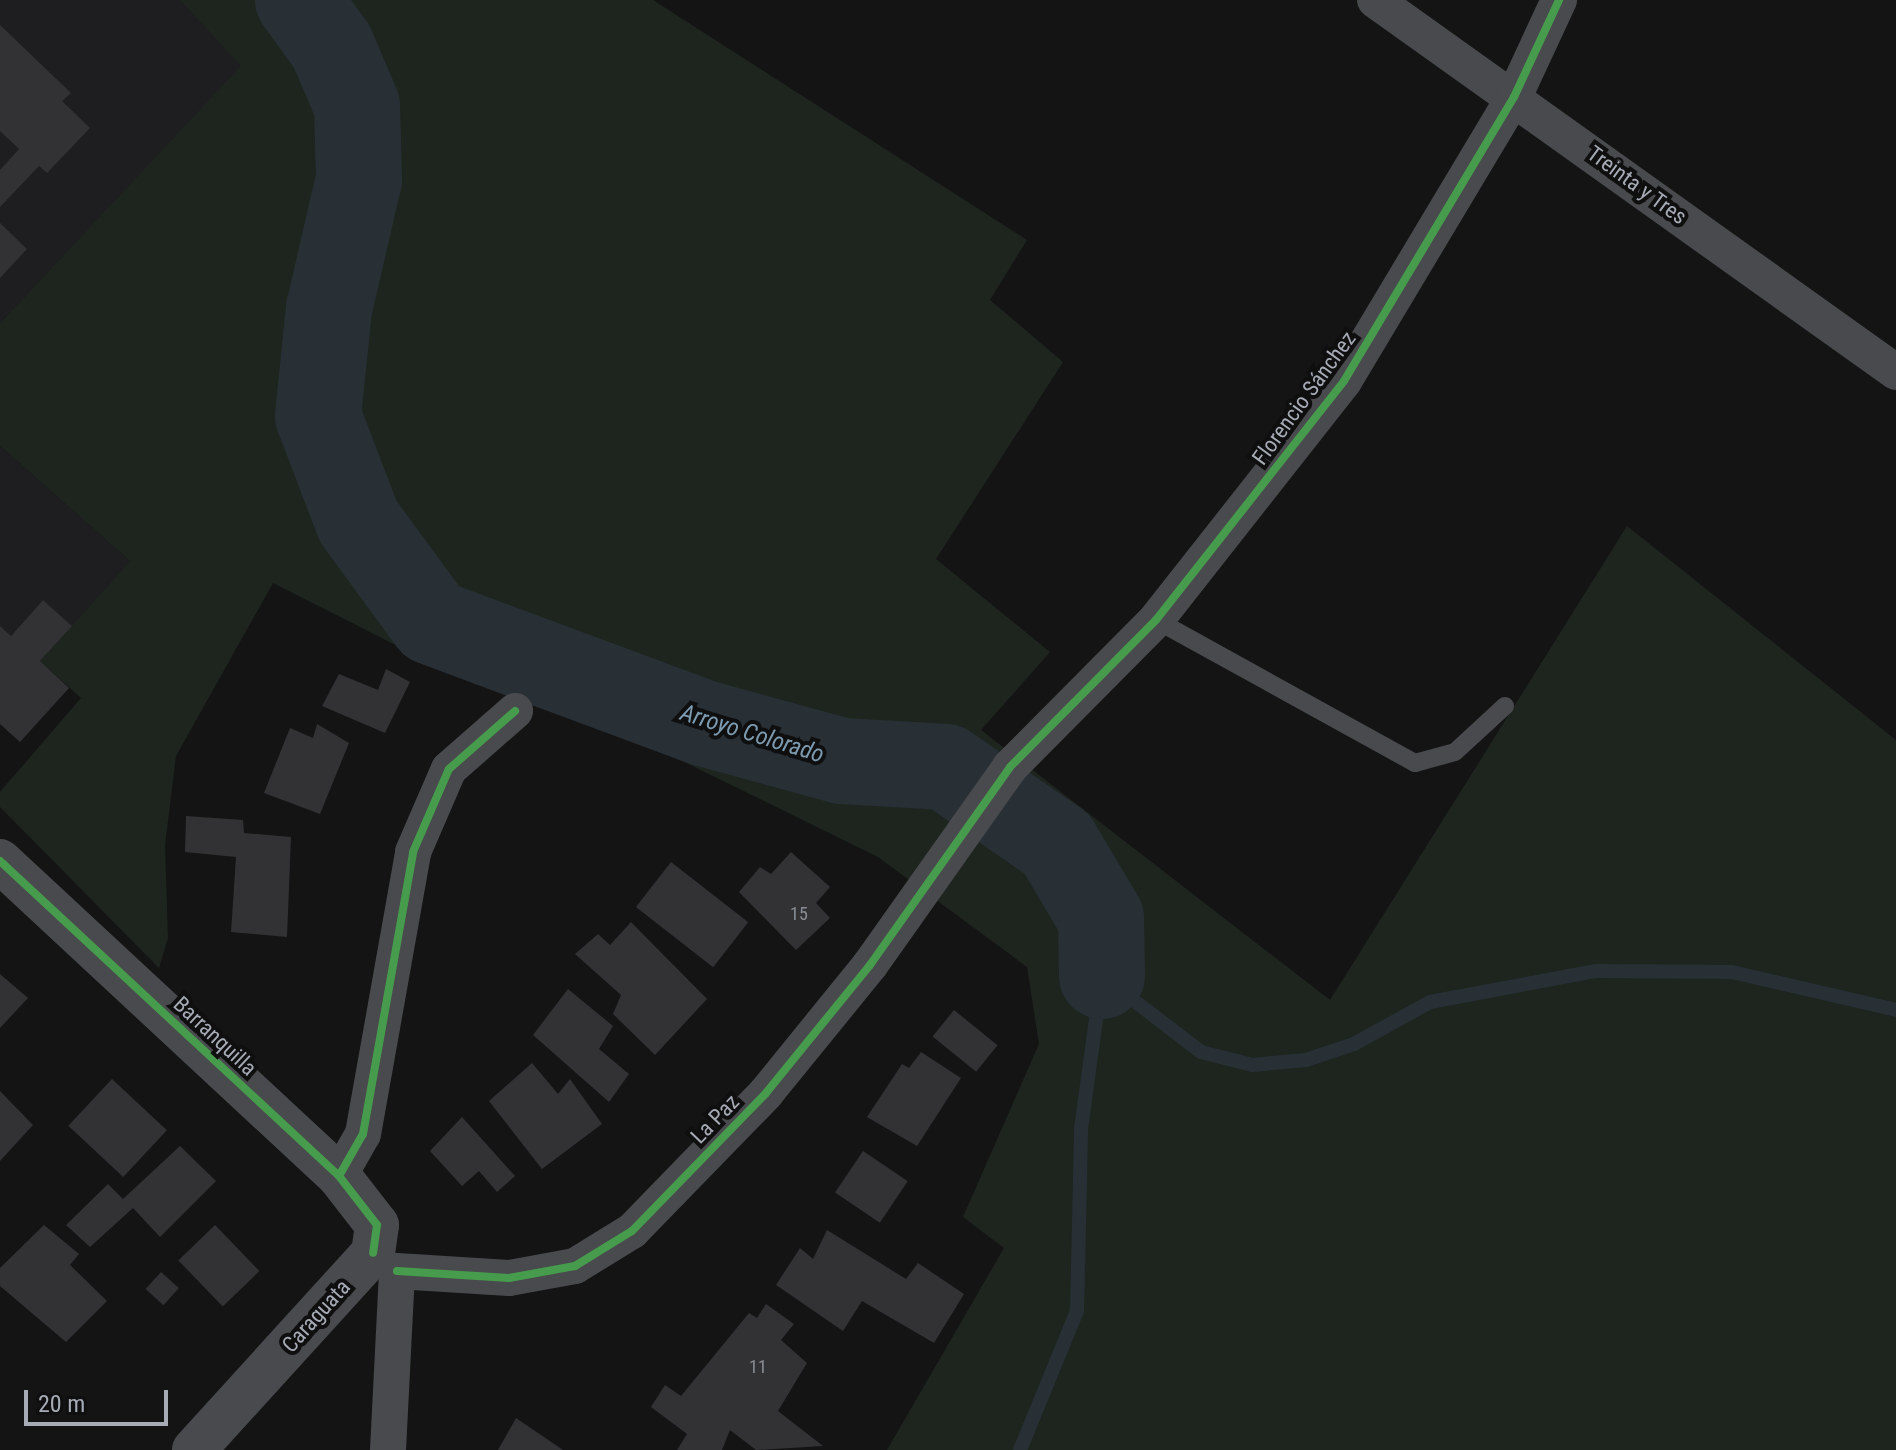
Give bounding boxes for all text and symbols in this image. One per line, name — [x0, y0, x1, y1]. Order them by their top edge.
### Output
street label: Treinta y Tres — [1582, 140, 1692, 230]
street label: Florencio Sánchez — [1247, 326, 1361, 470]
water label: Arroyo Colorado — [677, 699, 827, 769]
house number: 15 — [790, 903, 808, 925]
street label: Barranquilla — [168, 991, 262, 1081]
street label: La Paz — [685, 1089, 745, 1149]
street label: Caraguata — [276, 1274, 356, 1358]
house number: 11 — [749, 1356, 767, 1378]
scale bar — [28, 1374, 172, 1424]
text: 20 m — [38, 1390, 85, 1418]

